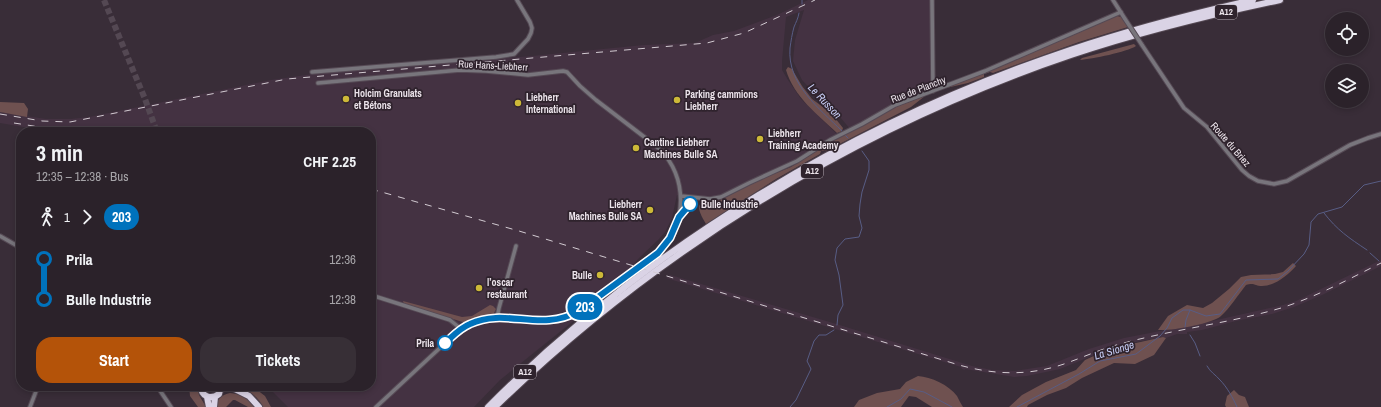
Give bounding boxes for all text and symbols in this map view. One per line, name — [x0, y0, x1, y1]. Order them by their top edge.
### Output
road number: A12 — [1215, 5, 1237, 19]
map controls — [1325, 12, 1369, 108]
button: locate — [1325, 12, 1369, 56]
street label: Rue Hans-Liebherr — [458, 57, 528, 74]
button: layers — [1325, 64, 1369, 108]
street label: Rue de Planchy — [889, 73, 948, 106]
water label: Le Russon — [805, 80, 845, 122]
place label: Holcim Granulats et Bétons — [354, 87, 422, 112]
place label: Parking cammions Liebherr — [685, 88, 758, 113]
place label: Liebherr International — [526, 91, 575, 116]
marker: Holcim Granulats et Bétons — [341, 94, 351, 104]
marker: Parking cammions Liebherr — [672, 95, 682, 105]
marker: Liebherr International — [513, 98, 523, 108]
street label: Route du Briez — [1208, 119, 1253, 169]
place label: Liebherr Training Academy — [768, 127, 839, 152]
marker: Liebherr Training Academy — [755, 134, 765, 144]
place label: Cantine Liebherr Machines Bulle SA — [644, 136, 717, 161]
text: 3 min — [36, 138, 83, 168]
marker: Cantine Liebherr Machines Bulle SA — [631, 143, 641, 153]
text: CHF 2.25 — [303, 151, 356, 172]
road number: A12 — [801, 164, 823, 178]
text: 12:35 – 12:38 · Bus — [36, 168, 128, 185]
marker: Bulle Industrie — [682, 196, 698, 212]
place label: Liebherr Machines Bulle SA — [569, 198, 643, 223]
place label: Bulle Industrie — [701, 198, 758, 211]
marker: Liebherr Machines Bulle SA — [645, 205, 655, 215]
icon: walk — [36, 206, 58, 228]
icon: forward — [76, 206, 98, 228]
text: 203 — [112, 208, 131, 226]
text: 1 — [64, 209, 70, 226]
text: Prila — [66, 249, 93, 270]
text: 12:36 — [329, 251, 356, 268]
place label: Bulle — [572, 269, 592, 282]
marker: Bulle — [595, 270, 605, 280]
place label: l’oscar restaurant — [487, 276, 527, 301]
marker: l’oscar restaurant — [474, 283, 484, 293]
text: Bulle Industrie — [66, 289, 151, 310]
text: 12:38 — [329, 291, 356, 308]
line badge: 203 — [562, 294, 608, 320]
text: 203 — [575, 298, 595, 316]
marker: Prila — [437, 335, 453, 351]
button: Start — [36, 337, 192, 383]
button: Tickets — [200, 337, 356, 383]
place label: Prila — [416, 337, 434, 350]
water label: La Sionge — [1092, 337, 1136, 363]
road number: A12 — [514, 365, 536, 379]

